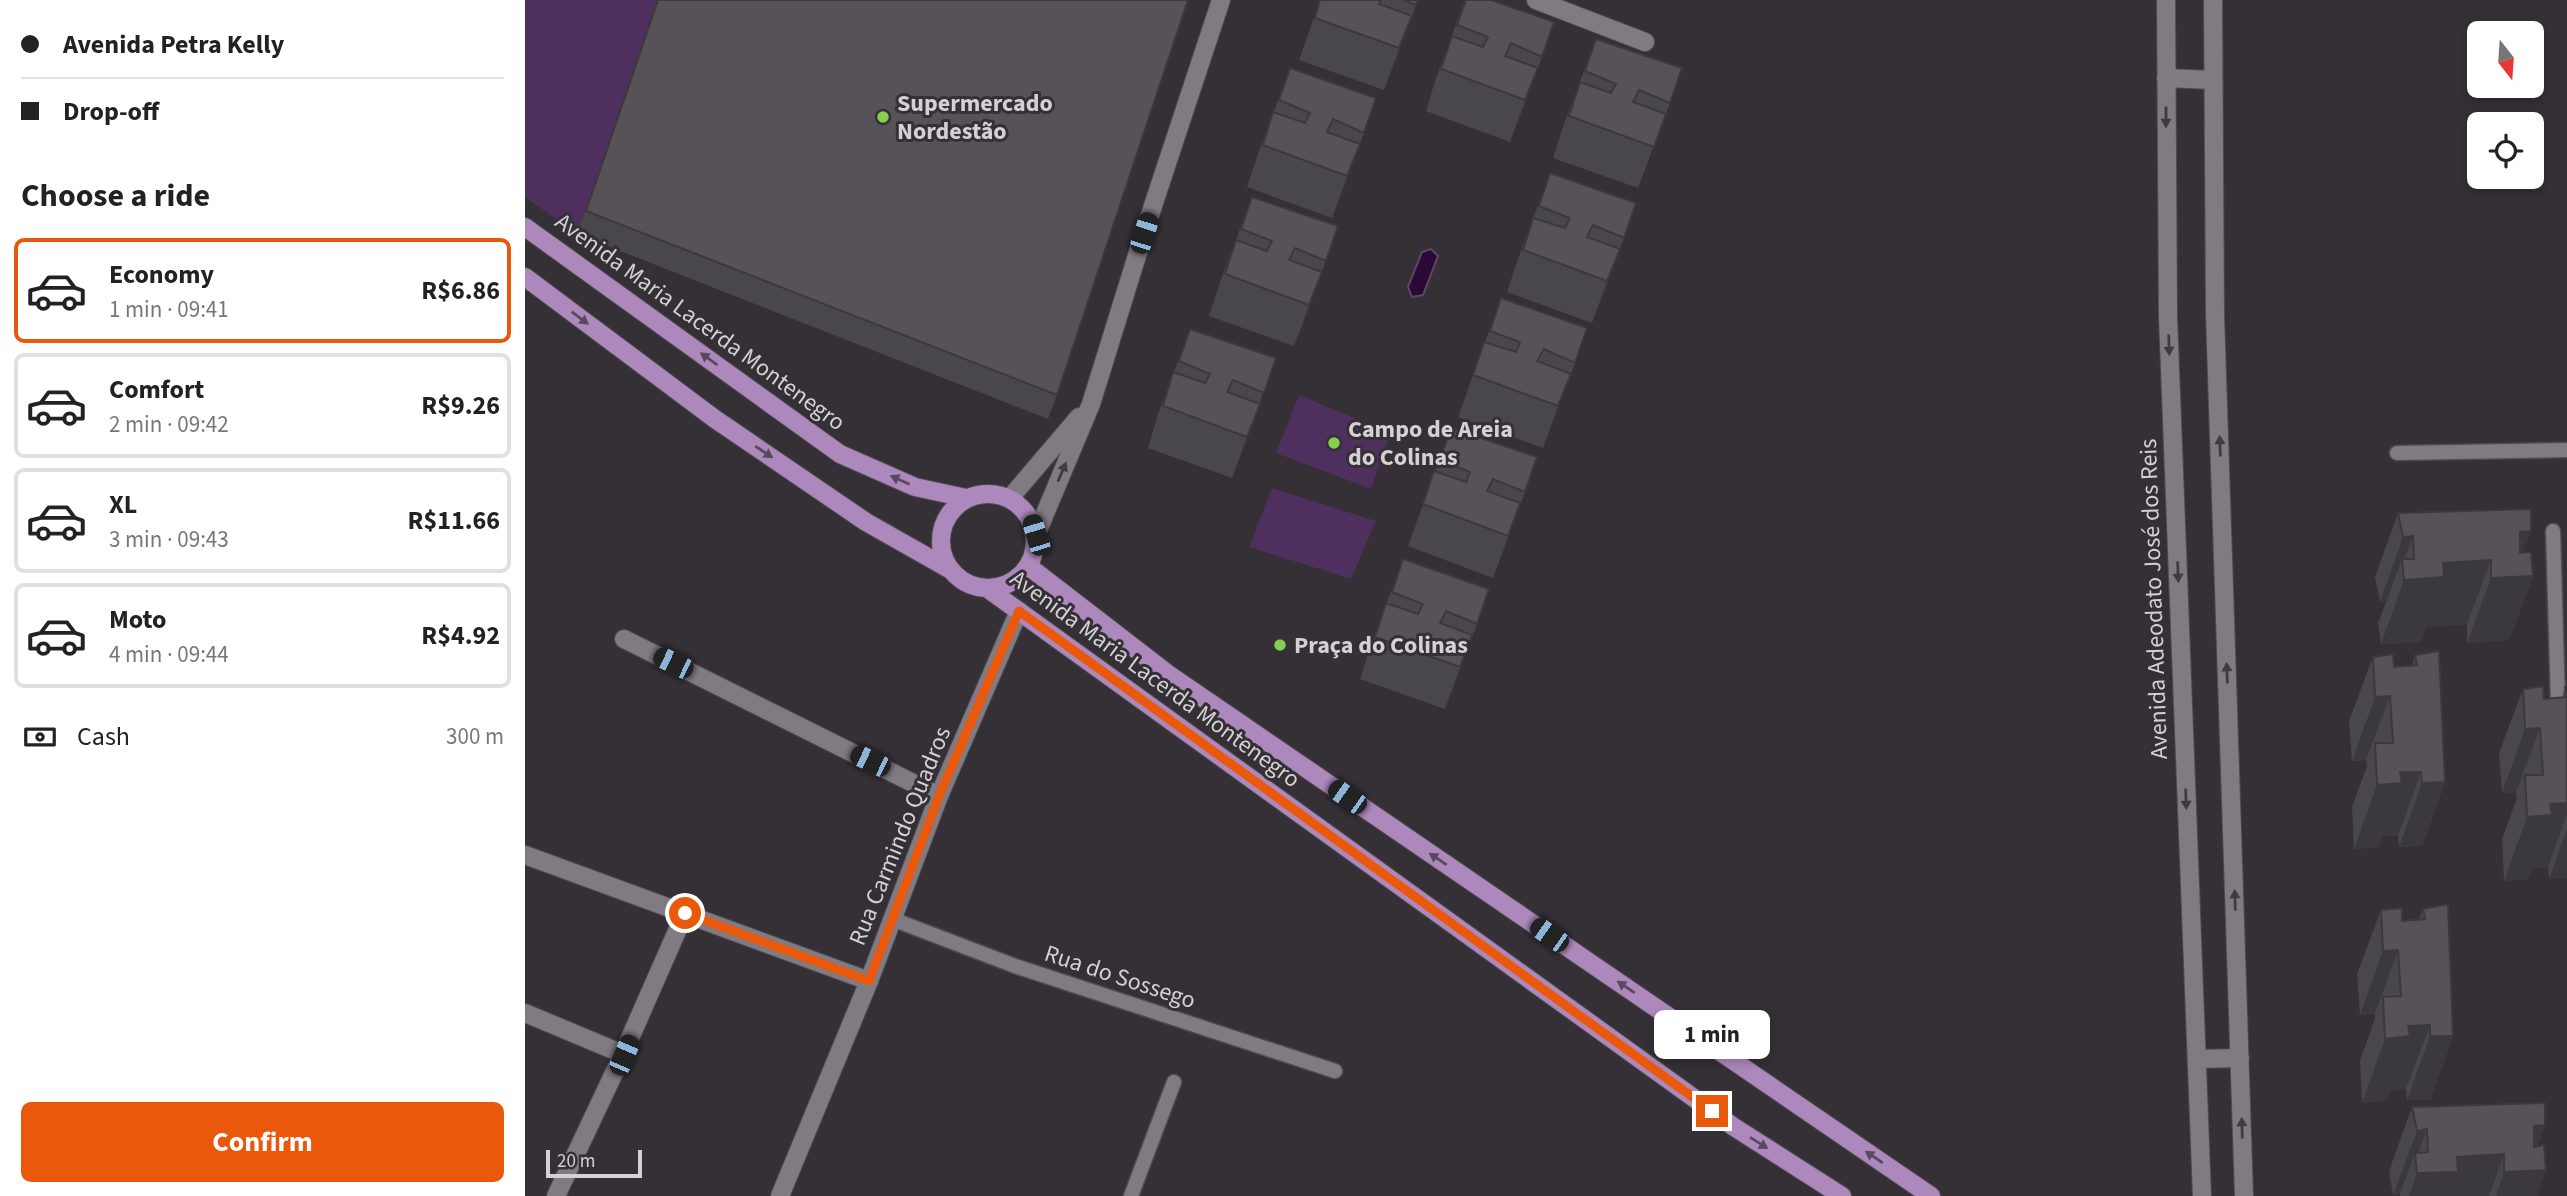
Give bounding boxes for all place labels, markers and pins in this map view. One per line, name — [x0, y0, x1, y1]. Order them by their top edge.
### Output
place label: Supermercado Nordestão — [897, 86, 1053, 149]
marker: Supermercado Nordestão — [875, 109, 891, 125]
place label: Campo de Areia do Colinas — [1348, 412, 1513, 475]
marker: Campo de Areia do Colinas — [1326, 435, 1342, 451]
place label: Praça do Colinas — [1294, 628, 1468, 663]
marker: Praça do Colinas — [1272, 637, 1288, 653]

